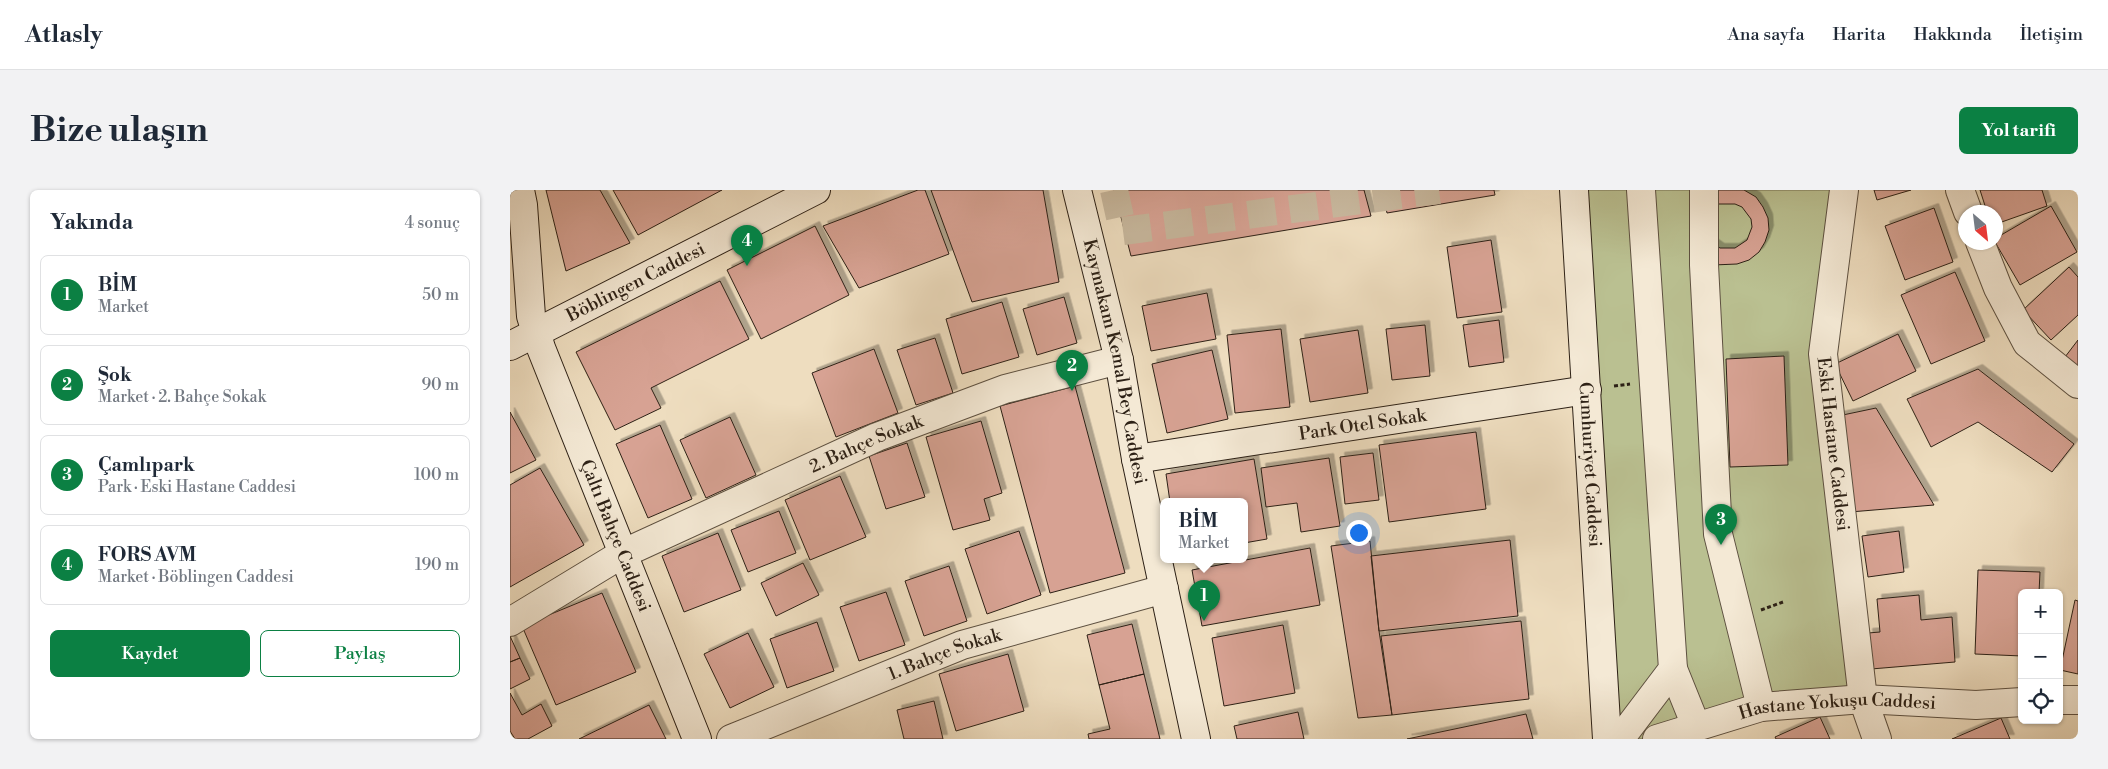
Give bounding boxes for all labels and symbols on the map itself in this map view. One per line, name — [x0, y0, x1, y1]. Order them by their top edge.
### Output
north arrow — [1958, 205, 2003, 250]
pin: 4 — [731, 225, 763, 266]
street label: Böblingen Caddesi — [562, 237, 709, 328]
street label: Kaymakam Kemal Bey Caddesi — [1078, 237, 1152, 487]
pin: 2 — [1056, 350, 1088, 391]
street label: Eski Hastane Caddesi — [1811, 356, 1854, 533]
street label: Cumhuriyet Caddesi — [1574, 381, 1606, 548]
street label: Park Otel Sokak — [1297, 404, 1429, 446]
street label: 2. Bahçe Sokak — [806, 409, 928, 478]
street label: Çaltı Bahçe Caddesi — [575, 456, 656, 615]
pin: 3 — [1705, 504, 1737, 545]
your location — [1346, 520, 1372, 546]
pin: 1 — [1188, 580, 1220, 621]
street label: 1. Bahçe Sokak — [885, 623, 1005, 686]
street label: Hastane Yokuşu Caddesi — [1736, 688, 1937, 725]

